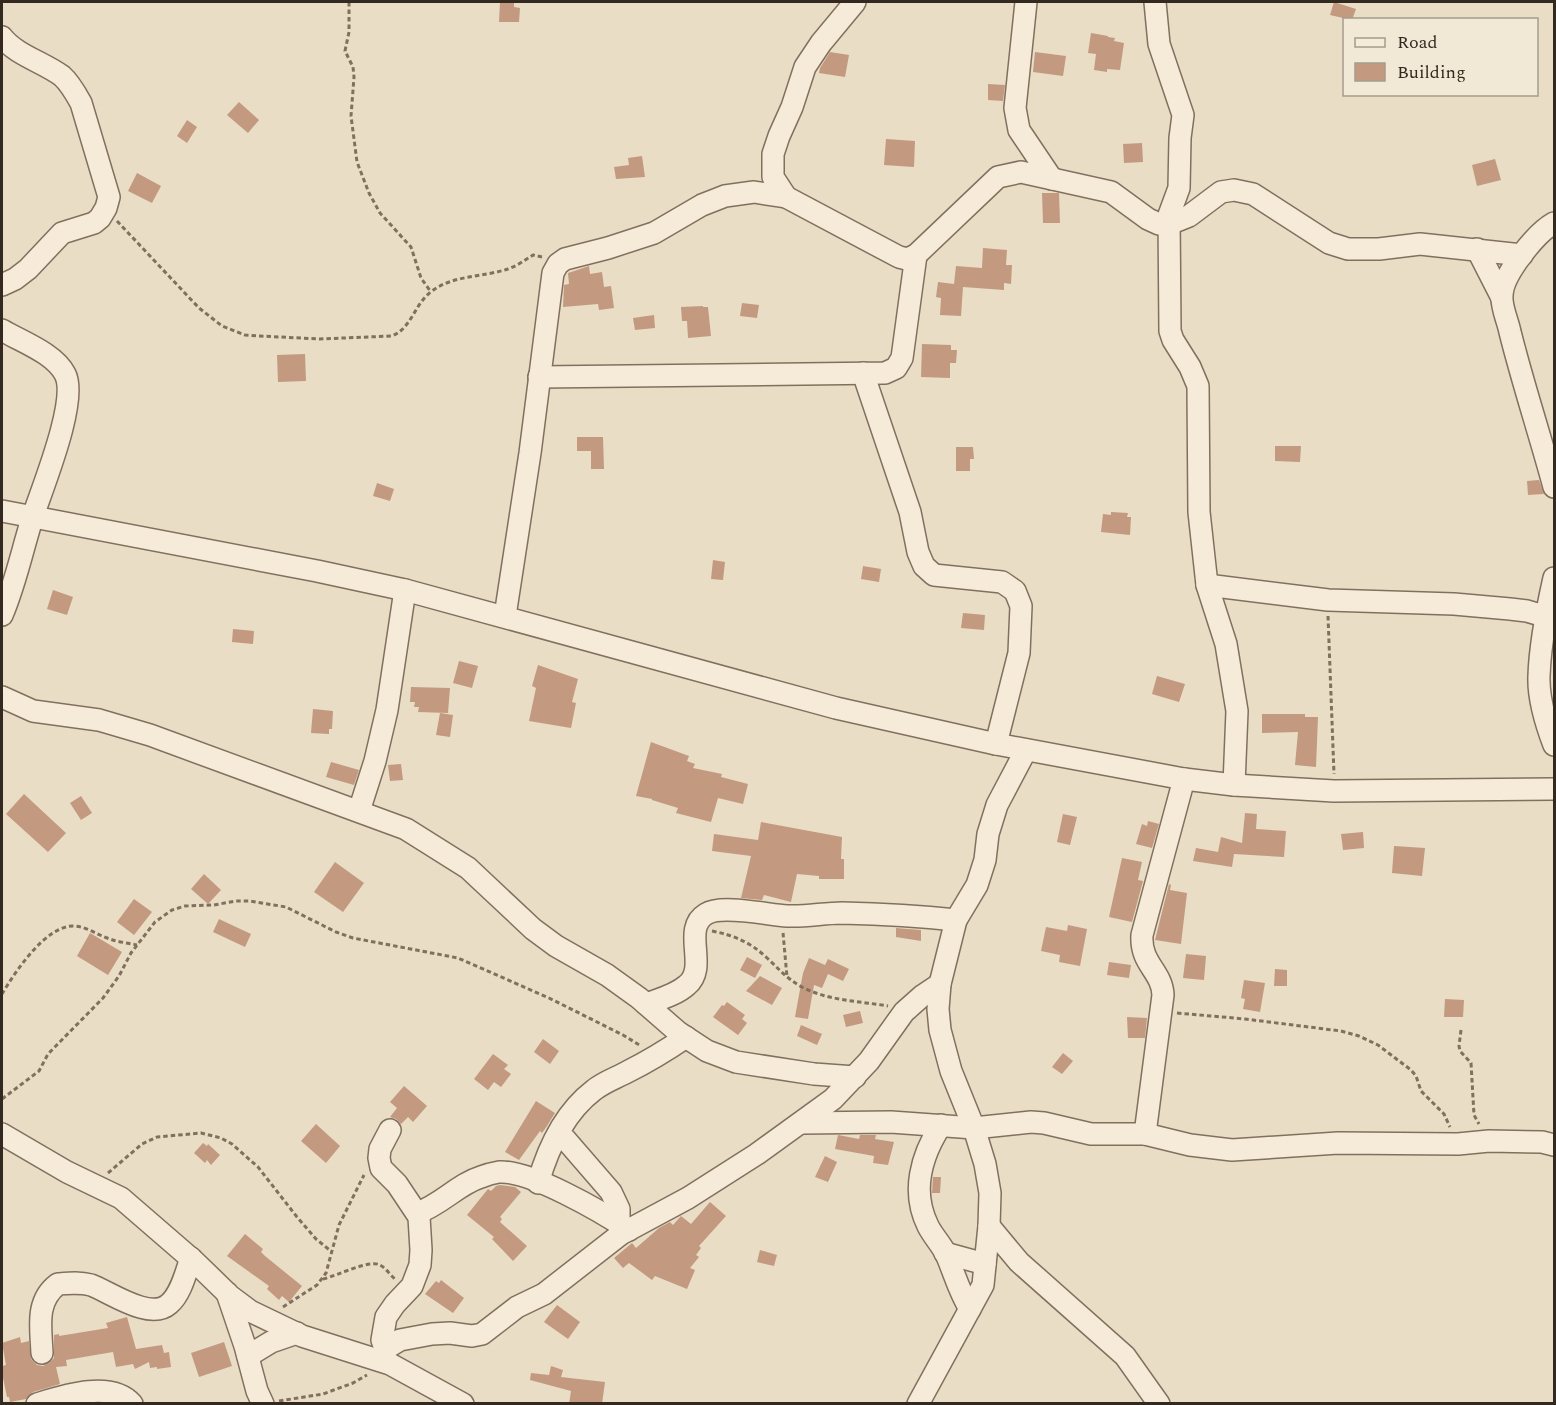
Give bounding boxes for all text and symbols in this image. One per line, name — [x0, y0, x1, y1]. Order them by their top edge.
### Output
legend — [1343, 18, 1538, 96]
text: Road — [1397, 29, 1438, 56]
text: Building — [1397, 59, 1466, 86]

